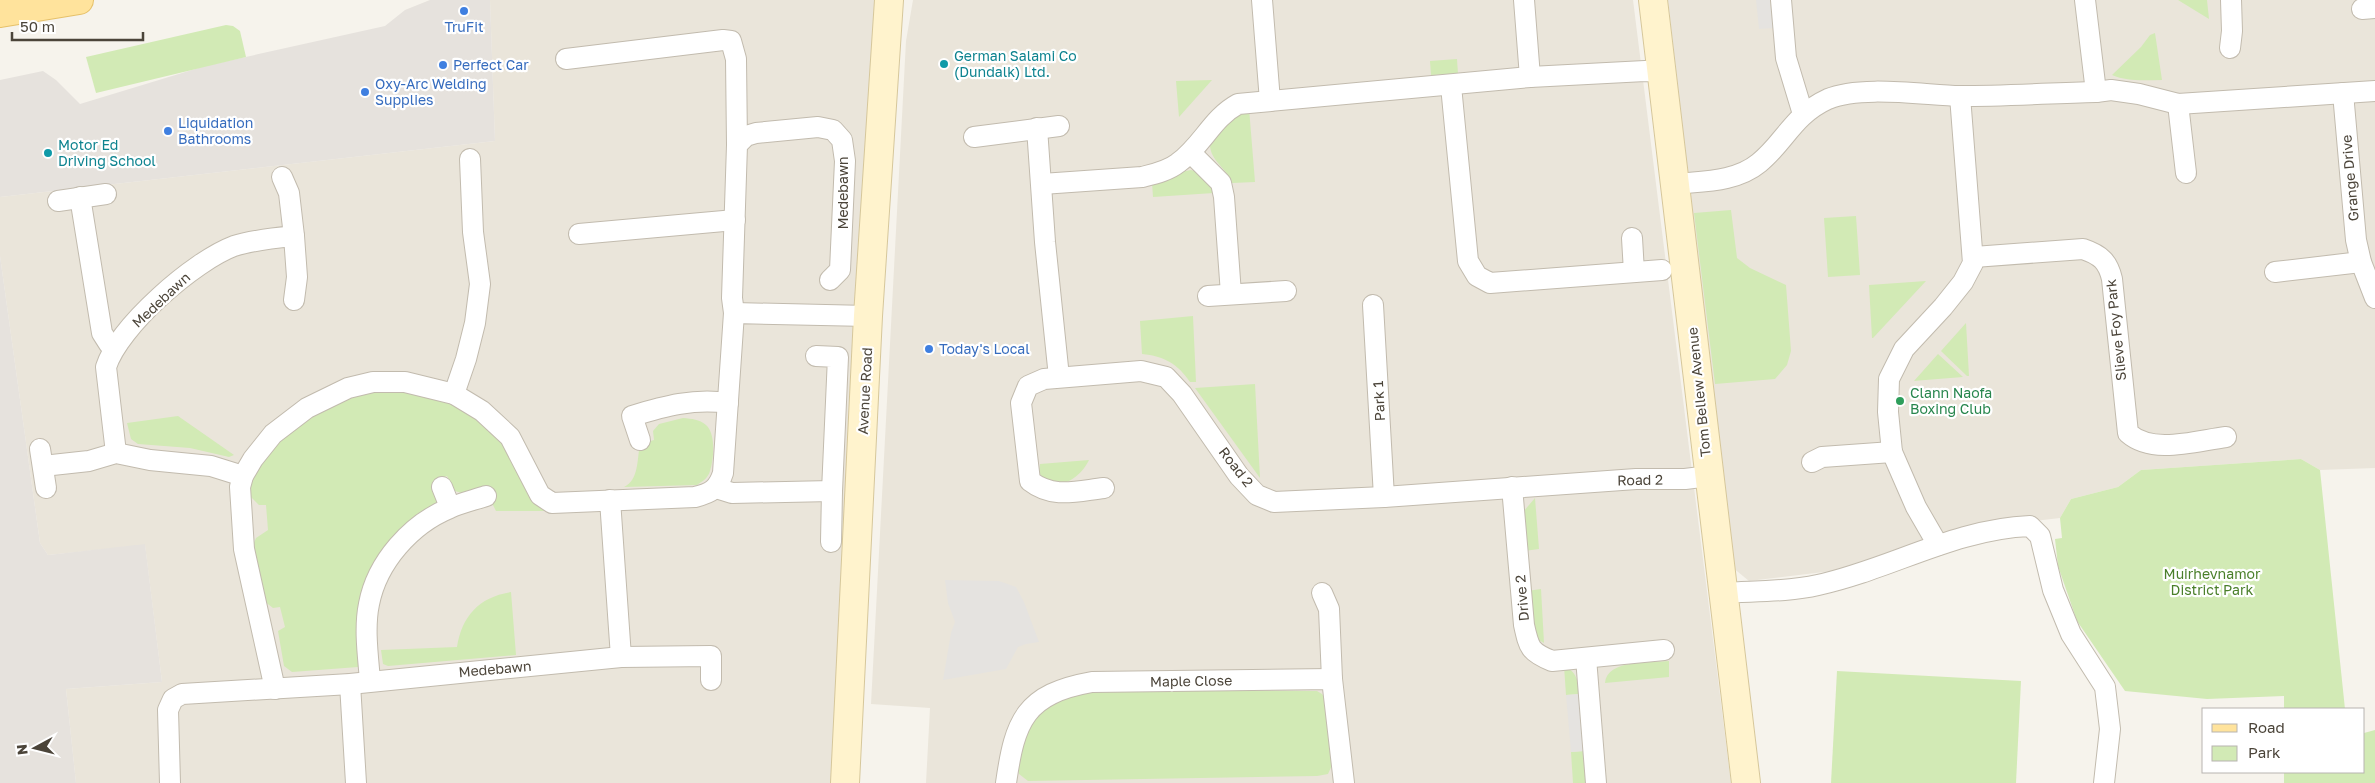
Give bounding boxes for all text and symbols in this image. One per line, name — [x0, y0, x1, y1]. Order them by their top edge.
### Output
marker: TruFit — [458, 5, 470, 17]
scale bar — [12, 10, 144, 42]
text: 50 m — [20, 17, 55, 35]
place label: TruFit — [444, 18, 484, 35]
place label: German Salami Co (Dundalk) Ltd. — [954, 47, 1077, 80]
place label: Perfect Car — [453, 56, 529, 73]
marker: German Salami Co (Dundalk) Ltd. — [938, 58, 950, 70]
marker: Perfect Car — [437, 59, 449, 71]
place label: Oxy-Arc Welding Supplies — [375, 75, 487, 108]
marker: Oxy-Arc Welding Supplies — [359, 86, 371, 98]
place label: Liquidation Bathrooms — [178, 114, 253, 147]
marker: Liquidation Bathrooms — [162, 125, 174, 137]
street label: Grange Drive — [2337, 134, 2362, 222]
place label: Motor Ed Driving School — [58, 136, 156, 169]
marker: Motor Ed Driving School — [42, 147, 54, 159]
street label: Medebawn — [834, 156, 851, 230]
street label: Medebawn — [128, 268, 193, 331]
street label: Slieve Foy Park — [2102, 278, 2129, 382]
street label: Tom Bellew Avenue — [1683, 326, 1714, 458]
place label: Today's Local — [939, 340, 1030, 357]
marker: Today's Local — [923, 343, 935, 355]
street label: Avenue Road — [854, 347, 875, 435]
street label: Park 1 — [1369, 380, 1388, 422]
place label: Clann Naofa Boxing Club — [1910, 384, 1992, 417]
marker: Clann Naofa Boxing Club — [1894, 395, 1906, 407]
street label: Road 2 — [1216, 443, 1257, 490]
street label: Road 2 — [1617, 471, 1663, 488]
park label: Muirhevnamor District Park — [2164, 565, 2261, 598]
street label: Drive 2 — [1511, 574, 1532, 622]
street label: Medebawn — [458, 657, 532, 680]
street label: Maple Close — [1150, 671, 1232, 690]
legend — [2202, 708, 2365, 773]
text: Road — [2248, 718, 2285, 736]
north arrow — [10, 723, 60, 773]
text: N — [13, 743, 31, 756]
text: Park — [2248, 743, 2281, 761]

